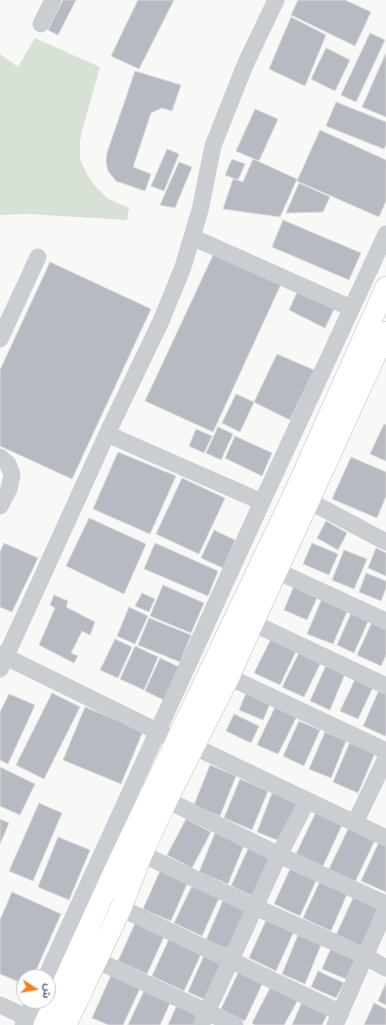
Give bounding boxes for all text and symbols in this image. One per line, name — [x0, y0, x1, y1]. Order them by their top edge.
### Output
north arrow — [16, 969, 56, 1009]
text: ش — [39, 983, 55, 1000]

